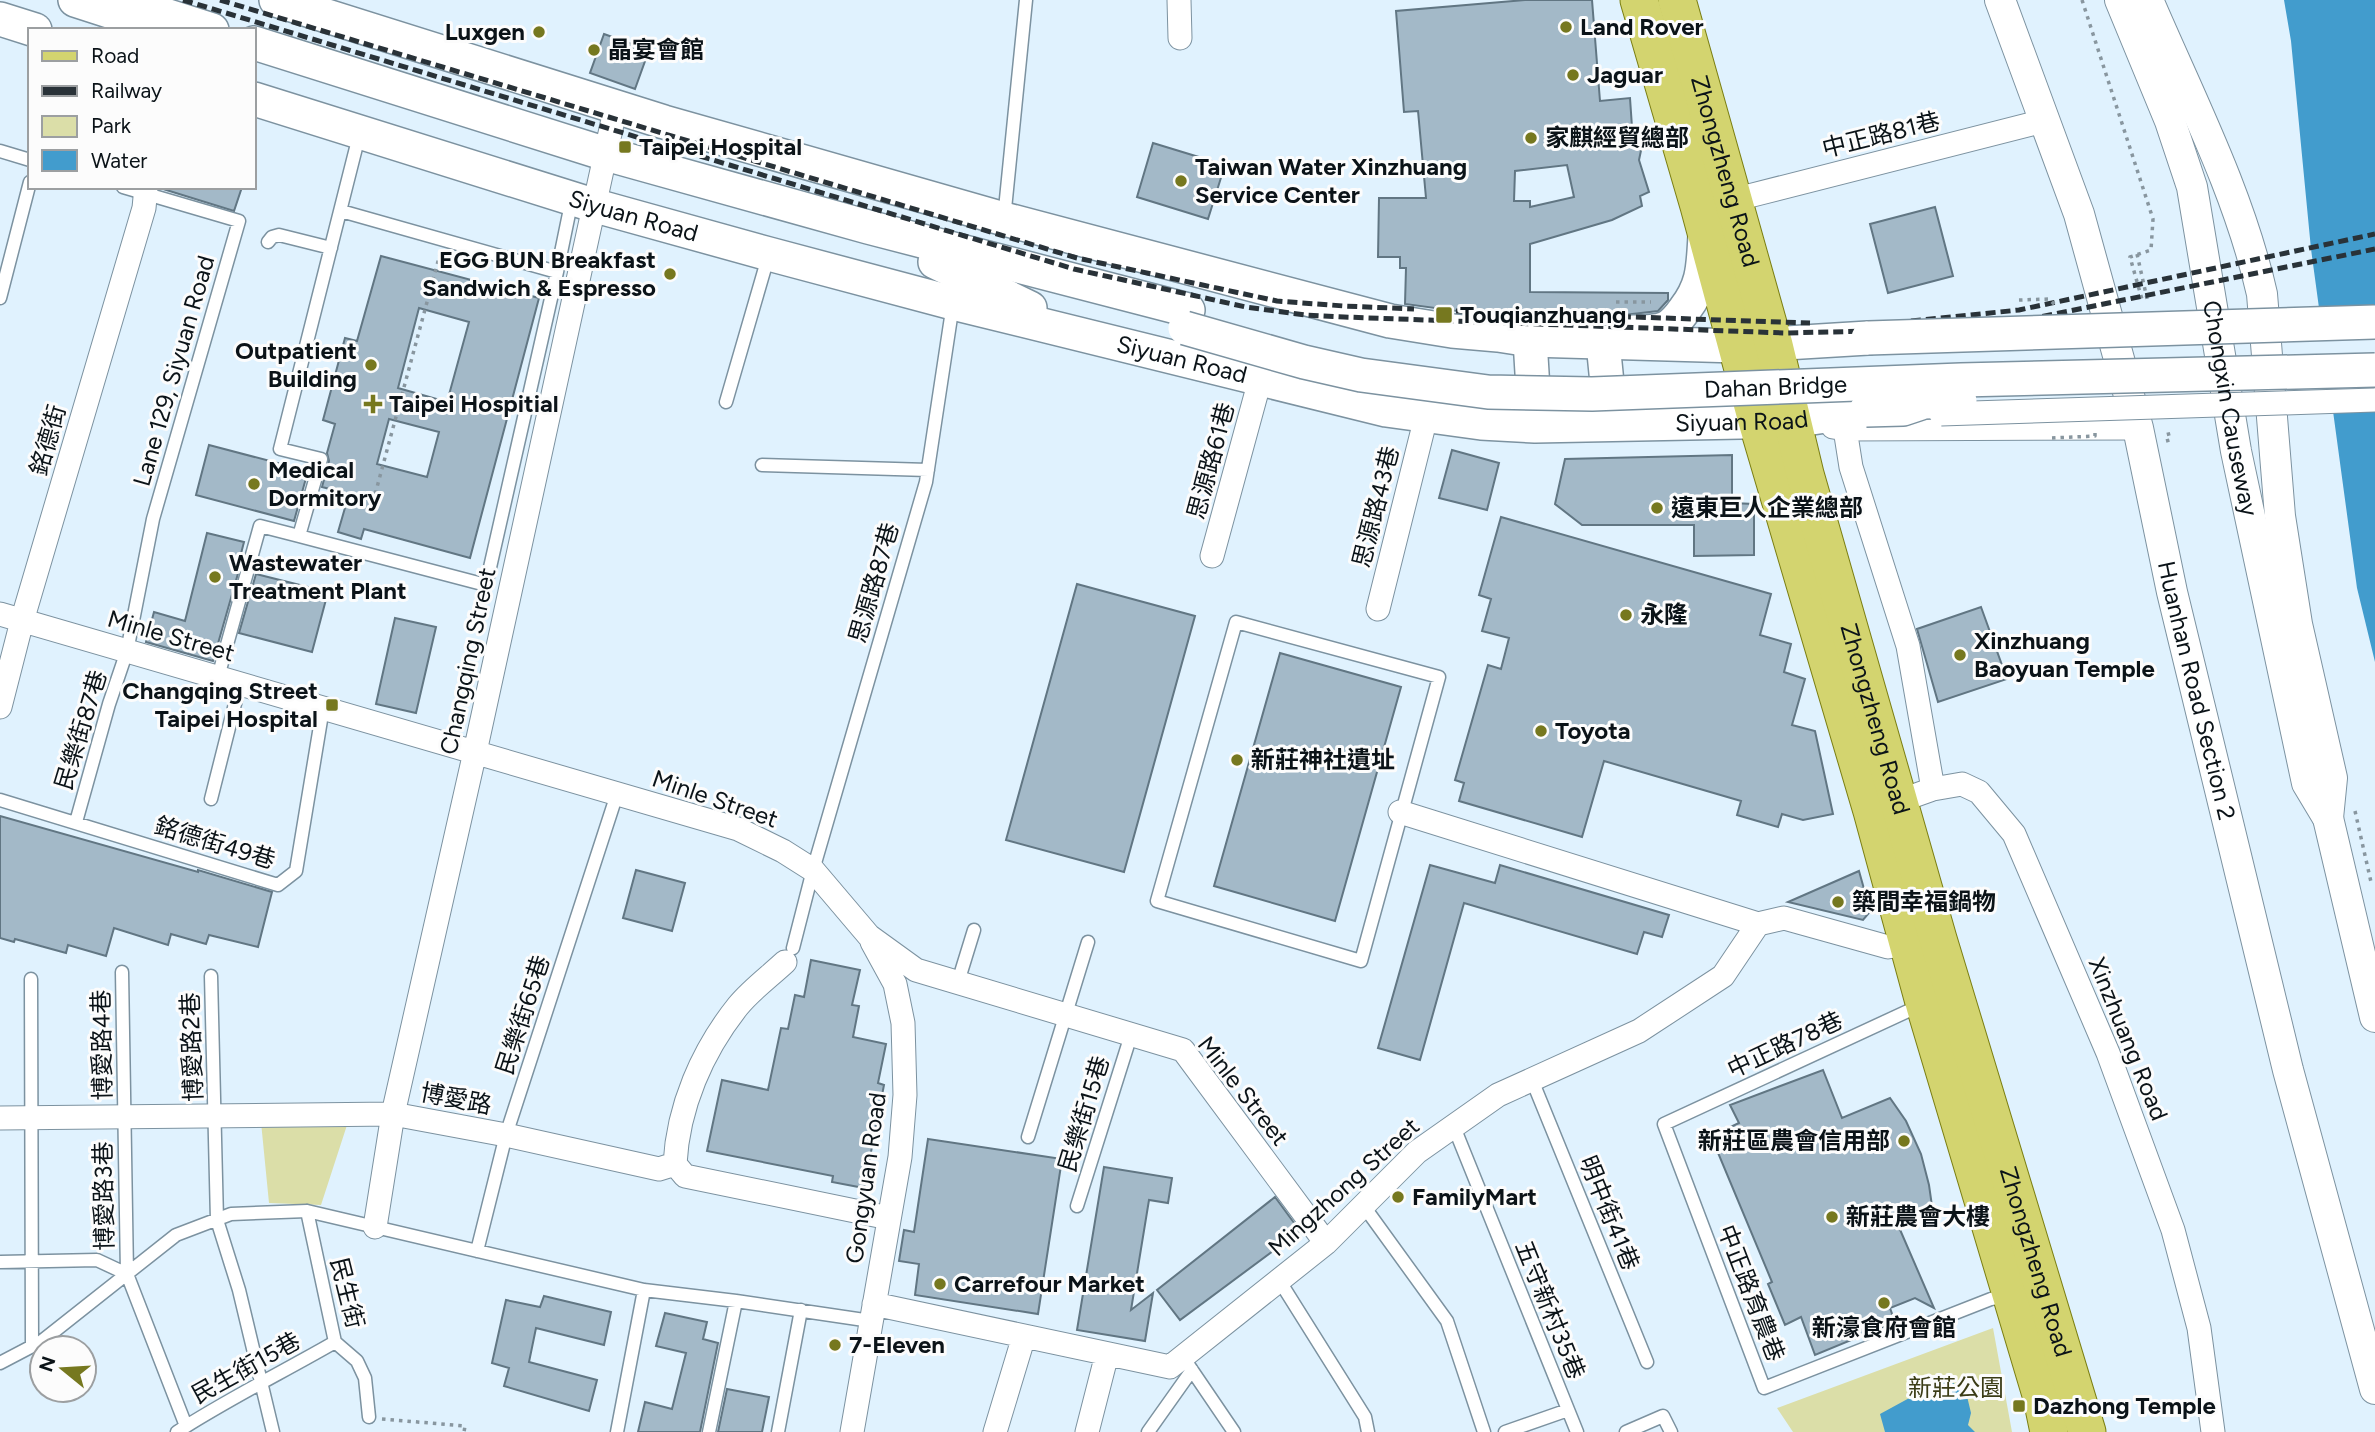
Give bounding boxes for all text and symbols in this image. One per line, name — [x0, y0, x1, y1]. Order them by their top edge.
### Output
place label: Land Rover — [1580, 12, 1704, 41]
place label: Luxgen — [445, 17, 525, 46]
marker: Land Rover — [1558, 19, 1574, 35]
marker: Luxgen — [531, 24, 547, 40]
legend — [28, 28, 256, 189]
place label: 晶宴會館 — [608, 35, 704, 64]
marker: 晶宴會館 — [586, 42, 602, 58]
text: Road — [91, 43, 139, 68]
place label: Jaguar — [1587, 60, 1663, 89]
marker: Jaguar — [1565, 67, 1581, 83]
street label: Zhongzheng Road — [1685, 72, 1766, 270]
text: Railway — [91, 78, 162, 103]
street label: 中正路81巷 — [1819, 106, 1943, 163]
text: Park — [91, 113, 132, 138]
place label: 家麒經貿總部 — [1545, 123, 1689, 152]
marker: 家麒經貿總部 — [1523, 130, 1539, 146]
place label: Taipei Hospital — [639, 132, 802, 161]
marker: Taipei Hospital — [617, 139, 633, 155]
text: Water — [91, 148, 147, 173]
place label: Taiwan Water Xinzhuang Service Center — [1195, 152, 1467, 209]
marker: Taiwan Water Xinzhuang Service Center — [1173, 173, 1189, 189]
street label: Siyuan Road — [565, 183, 701, 248]
place label: EGG BUN Breakfast Sandwich & Espresso — [422, 245, 656, 302]
street label: Lane 129, Siyuan Road — [127, 252, 220, 490]
marker: EGG BUN Breakfast Sandwich & Espresso — [662, 266, 678, 282]
street label: Chongxin Causeway — [2197, 298, 2265, 519]
place label: Touqianzhuang — [1460, 300, 1627, 329]
marker: Touqianzhuang — [1434, 305, 1454, 325]
street label: Siyuan Road — [1114, 329, 1250, 389]
place label: Outpatient Building — [235, 336, 357, 393]
marker: Outpatient Building — [363, 357, 379, 373]
street label: Dahan Bridge — [1703, 369, 1848, 404]
place label: Taipei Hospitial — [389, 389, 559, 418]
marker: Taipei Hospitial — [363, 394, 383, 414]
street label: 思源路61巷 — [1181, 399, 1240, 522]
street label: 銘德街 — [24, 401, 71, 478]
street label: Siyuan Road — [1675, 404, 1810, 437]
street label: 思源路43巷 — [1346, 443, 1405, 571]
place label: Medical Dormitory — [268, 455, 382, 512]
marker: Medical Dormitory — [246, 476, 262, 492]
place label: 遠東巨人企業總部 — [1671, 493, 1863, 522]
marker: 遠東巨人企業總部 — [1649, 500, 1665, 516]
street label: 思源路87巷 — [843, 519, 904, 646]
place label: Wastewater Treatment Plant — [229, 548, 407, 605]
street label: Huanhan Road Section 2 — [2152, 558, 2242, 823]
street label: Changqing Street — [434, 565, 501, 757]
marker: Wastewater Treatment Plant — [207, 569, 223, 585]
place label: 永隆 — [1640, 600, 1688, 629]
street label: Minle Street — [104, 604, 238, 667]
marker: 永隆 — [1618, 607, 1634, 623]
street label: Zhongzheng Road — [1835, 620, 1917, 818]
place label: Xinzhuang Baoyuan Temple — [1974, 626, 2155, 683]
marker: Xinzhuang Baoyuan Temple — [1952, 647, 1968, 663]
street label: 民樂街87巷 — [49, 667, 112, 793]
place label: Changqing Street Taipei Hospital — [122, 676, 318, 733]
marker: Changqing Street Taipei Hospital — [324, 697, 340, 713]
place label: Toyota — [1555, 716, 1630, 745]
marker: Toyota — [1533, 723, 1549, 739]
place label: 新莊神社遺址 — [1251, 745, 1395, 774]
marker: 新莊神社遺址 — [1229, 752, 1245, 768]
street label: Minle Street — [649, 764, 782, 834]
street label: 銘德街49巷 — [151, 810, 279, 875]
place label: 築間幸福鍋物 — [1852, 887, 1996, 916]
marker: 築間幸福鍋物 — [1830, 894, 1846, 910]
street label: 民樂街65巷 — [490, 952, 555, 1078]
street label: Xinzhuang Road — [2083, 953, 2174, 1125]
street label: 博愛路4巷 — [86, 989, 117, 1101]
street label: 博愛路2巷 — [175, 992, 208, 1102]
street label: 中正路78巷 — [1723, 1005, 1847, 1084]
street label: Minle Street — [1192, 1030, 1295, 1151]
street label: 民樂街15巷 — [1052, 1052, 1115, 1175]
street label: 博愛路 — [418, 1077, 494, 1120]
street label: Gongyuan Road — [839, 1091, 892, 1265]
street label: Mingzhong Street — [1262, 1111, 1425, 1262]
place label: 新莊區農會信用部 — [1698, 1126, 1890, 1155]
marker: 新莊區農會信用部 — [1896, 1133, 1912, 1149]
street label: 博愛路3巷 — [88, 1141, 119, 1251]
street label: 明中街41巷 — [1573, 1151, 1646, 1274]
street label: Zhongzheng Road — [1994, 1163, 2078, 1360]
place label: FamilyMart — [1412, 1182, 1537, 1211]
marker: FamilyMart — [1390, 1189, 1406, 1205]
place label: 新莊農會大樓 — [1846, 1202, 1990, 1231]
marker: 新莊農會大樓 — [1824, 1209, 1840, 1225]
street label: 中正路育農巷 — [1712, 1220, 1791, 1365]
street label: 五守新村35巷 — [1510, 1236, 1591, 1383]
street label: 民生街 — [325, 1254, 370, 1331]
place label: Carrefour Market — [954, 1269, 1145, 1298]
marker: Carrefour Market — [932, 1276, 948, 1292]
marker: 新濠食府會館 — [1876, 1295, 1892, 1311]
place label: 新濠食府會館 — [1812, 1313, 1956, 1342]
street label: 民生街15巷 — [186, 1326, 305, 1409]
place label: 7-Eleven — [849, 1330, 945, 1359]
north arrow — [28, 1334, 98, 1404]
marker: 7-Eleven — [827, 1337, 843, 1353]
text: N — [34, 1353, 61, 1374]
park label: 新莊公園 — [1908, 1373, 2004, 1402]
place label: Dazhong Temple — [2033, 1391, 2216, 1420]
marker: Dazhong Temple — [2011, 1398, 2027, 1414]

